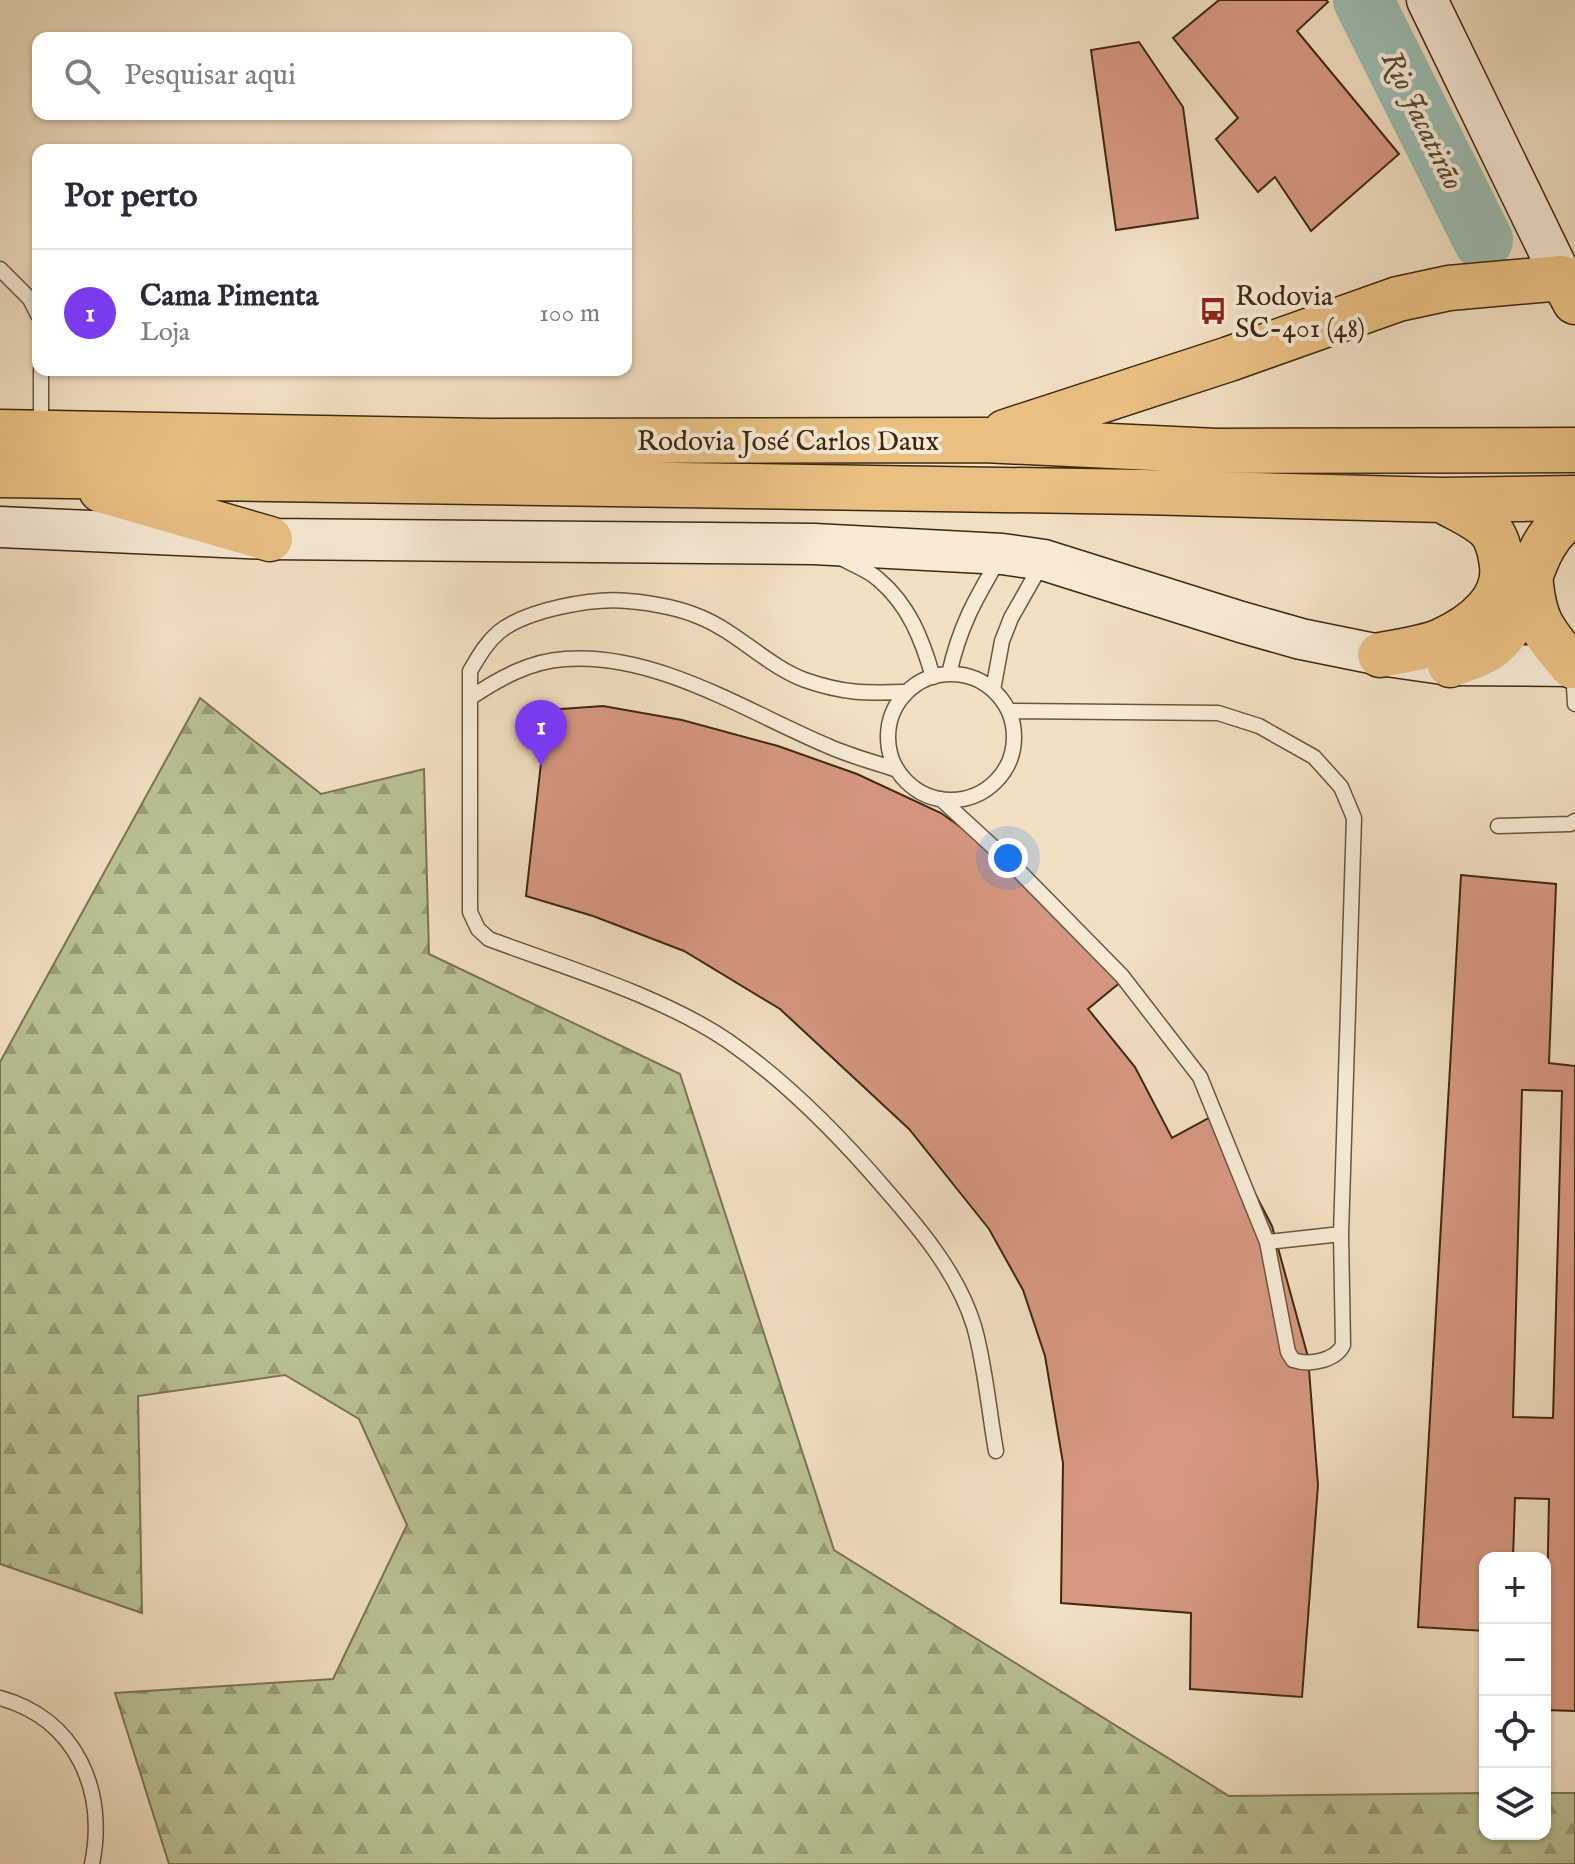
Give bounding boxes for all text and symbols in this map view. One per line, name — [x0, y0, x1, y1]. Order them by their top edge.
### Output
search box — [32, 32, 632, 120]
water label: Rio Jacatirão — [1371, 45, 1471, 197]
icon: search — [60, 54, 104, 98]
text: Pesquisar aqui — [124, 57, 296, 95]
text: Por perto — [64, 175, 198, 218]
text: Cama Pimenta — [140, 278, 318, 316]
place label: Rodovia SC-401 (48) — [1235, 280, 1365, 347]
bus stop icon: Rodovia SC-401 (48) — [1198, 296, 1228, 326]
text: 1 — [85, 297, 95, 330]
text: 100 m — [539, 297, 600, 330]
text: Loja — [140, 316, 190, 349]
street label: Rodovia José Carlos Daux — [637, 425, 940, 460]
pin: 1 — [515, 700, 567, 766]
your location — [988, 838, 1028, 878]
map controls — [1479, 1552, 1551, 1840]
button: + — [1479, 1552, 1551, 1624]
button: − — [1479, 1624, 1551, 1696]
button: locate — [1479, 1696, 1551, 1768]
button: layers — [1479, 1768, 1551, 1840]

